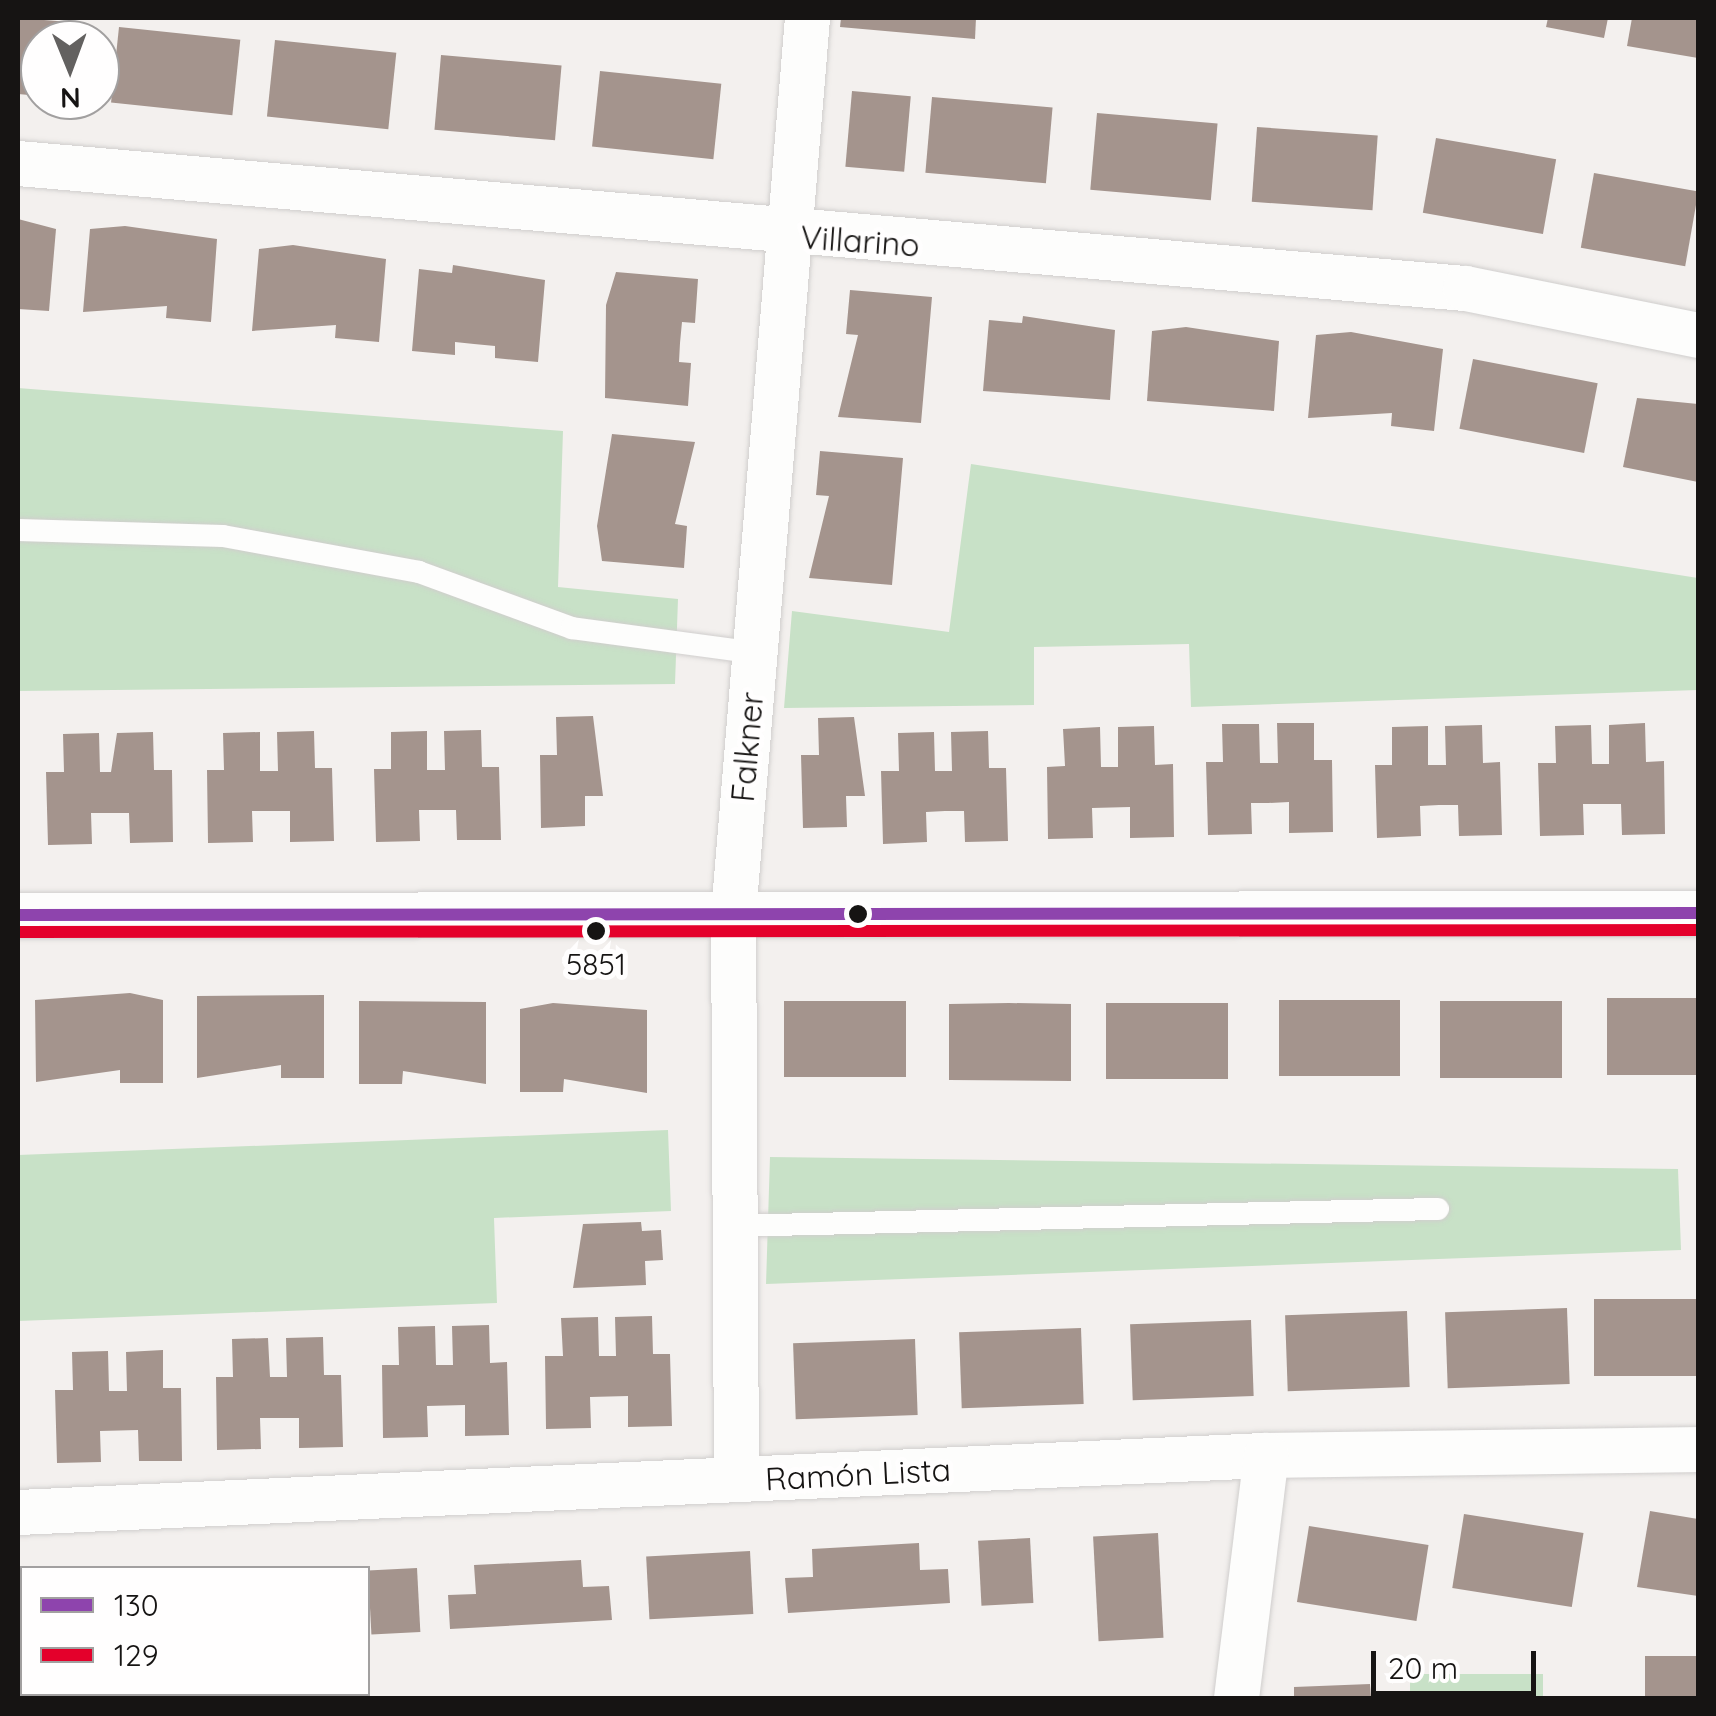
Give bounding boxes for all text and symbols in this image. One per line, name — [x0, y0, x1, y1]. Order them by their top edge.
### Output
north arrow — [20, 20, 120, 120]
text: N — [60, 81, 81, 116]
street label: Villarino — [799, 218, 921, 264]
street label: Falkner — [723, 690, 771, 804]
unlabelled marker — [848, 904, 868, 924]
marker: 5851 — [586, 921, 606, 941]
place label: 5851 — [566, 946, 626, 982]
street label: Ramón Lista — [764, 1450, 952, 1498]
legend — [20, 1566, 370, 1696]
text: 130 — [114, 1586, 159, 1624]
scale bar — [1376, 1631, 1541, 1693]
text: 129 — [114, 1636, 158, 1674]
text: 20 m — [1388, 1649, 1458, 1687]

